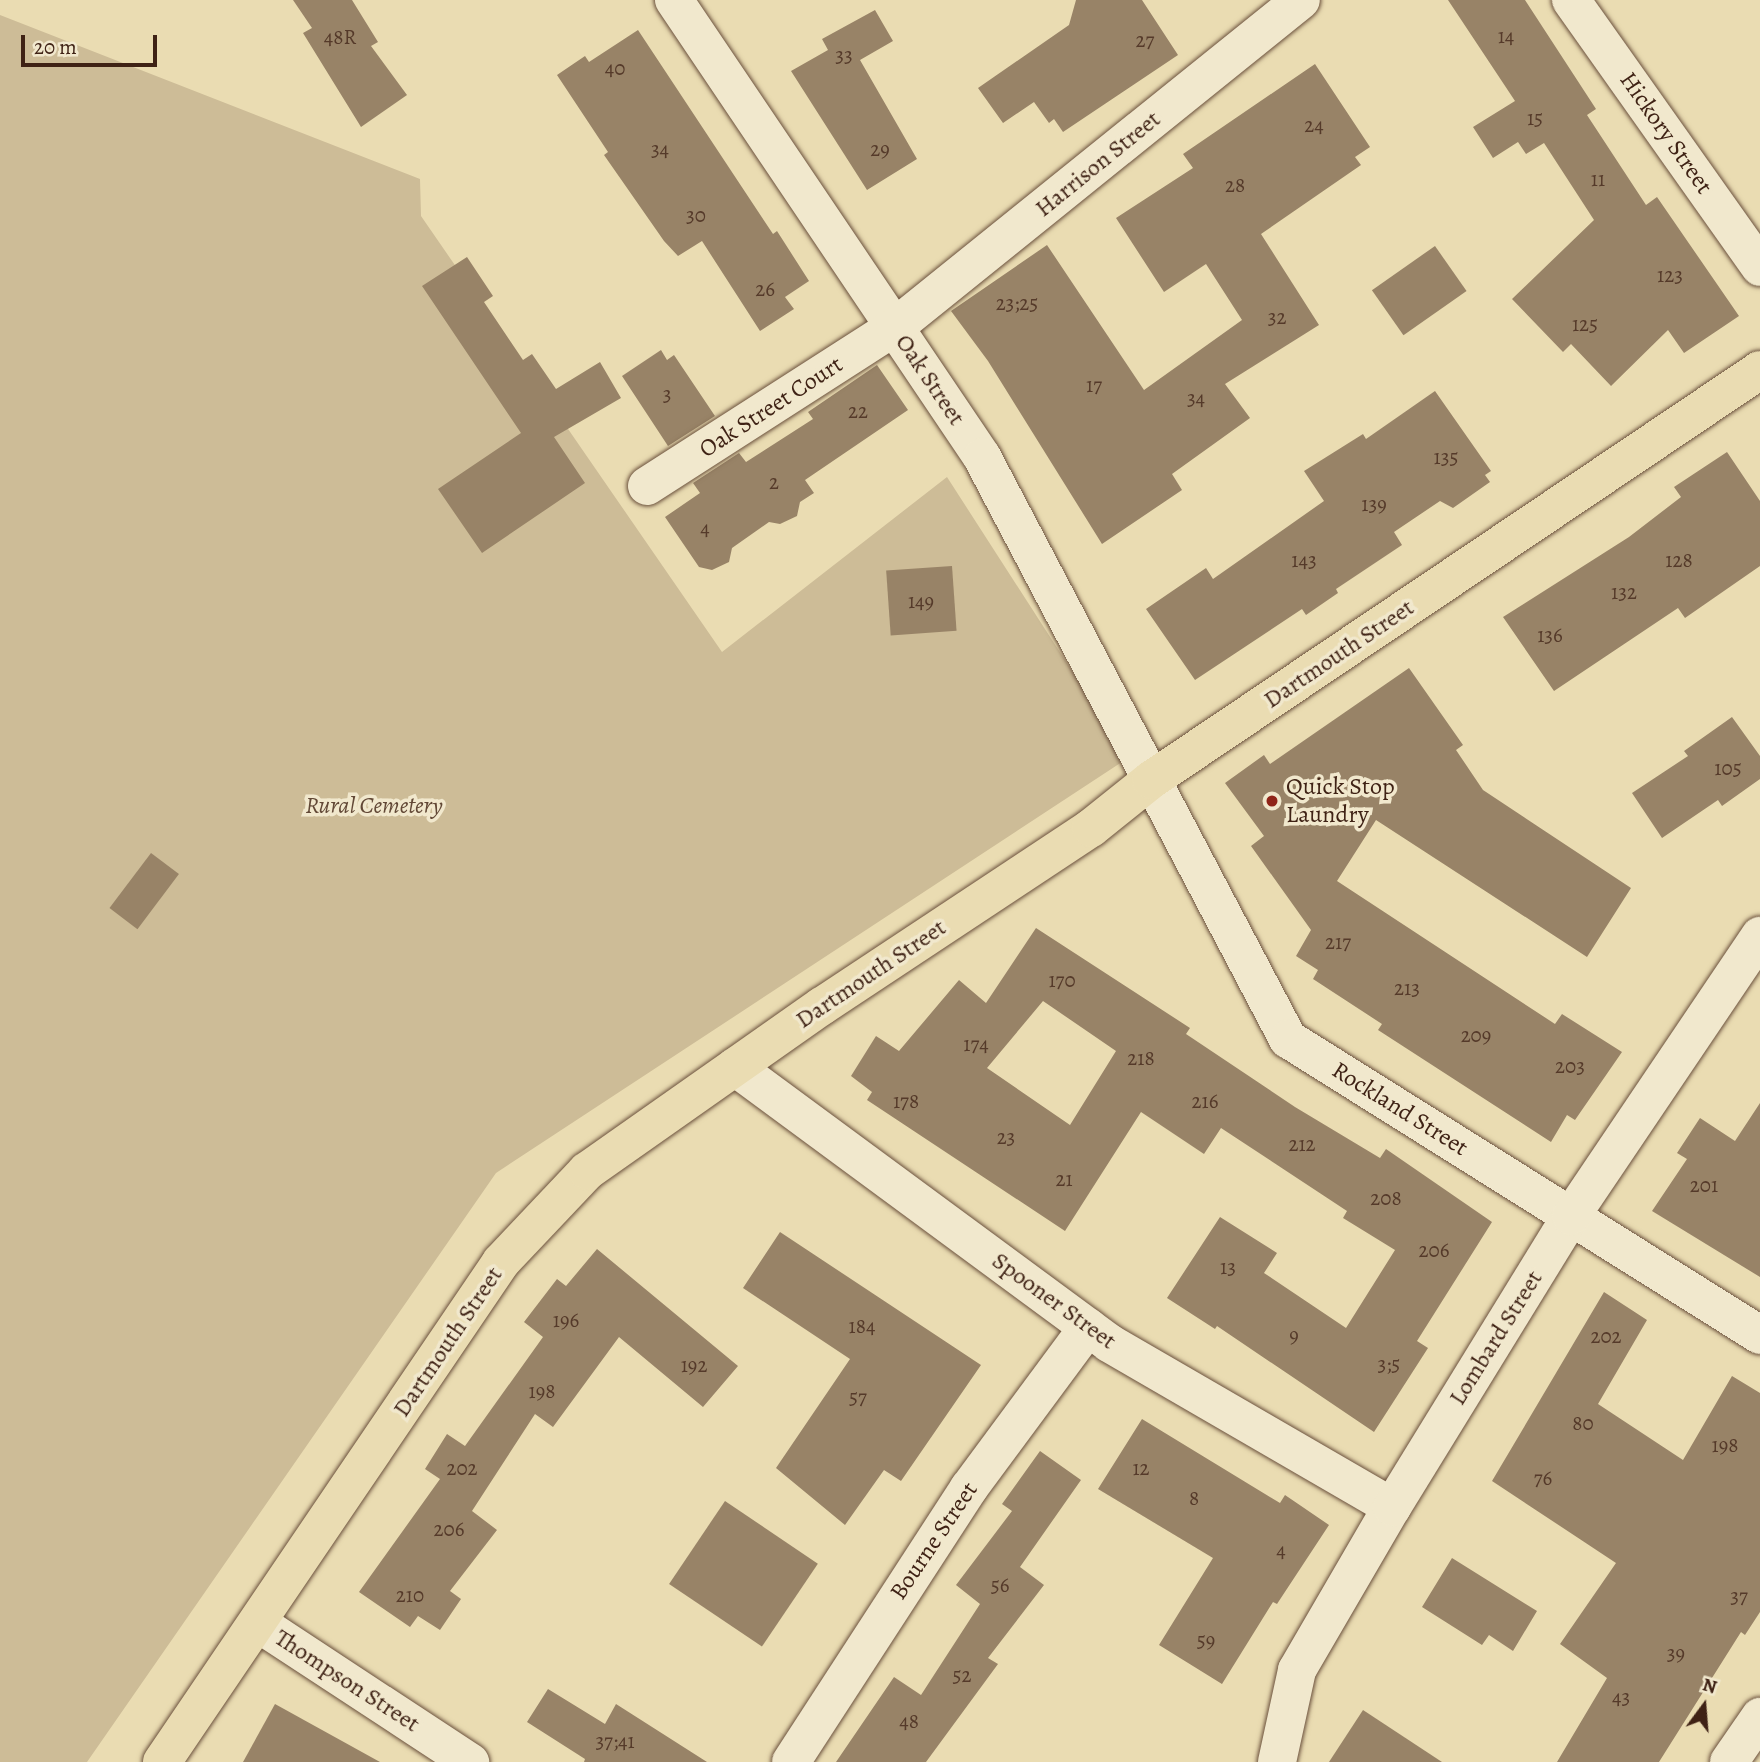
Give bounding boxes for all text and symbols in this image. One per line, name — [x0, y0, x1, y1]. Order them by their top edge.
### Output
scale bar — [24, 21, 161, 65]
house number: 14 — [1498, 23, 1514, 49]
house number: 48R — [324, 24, 356, 50]
house number: 27 — [1136, 27, 1154, 53]
text: 20 m — [34, 33, 77, 61]
house number: 33 — [835, 42, 853, 68]
house number: 40 — [605, 55, 625, 81]
street label: Hickory Street — [1613, 66, 1719, 200]
street label: Harrison Street — [1030, 105, 1166, 223]
house number: 15 — [1527, 105, 1543, 131]
house number: 24 — [1304, 112, 1324, 138]
house number: 34 — [651, 136, 669, 162]
house number: 29 — [870, 136, 890, 162]
house number: 11 — [1591, 166, 1605, 192]
house number: 28 — [1225, 172, 1245, 198]
house number: 30 — [686, 202, 706, 228]
house number: 123 — [1657, 262, 1683, 288]
house number: 26 — [755, 276, 775, 302]
house number: 23;25 — [996, 290, 1038, 316]
house number: 32 — [1268, 304, 1286, 330]
house number: 125 — [1572, 311, 1598, 337]
street label: Oak Street — [889, 329, 971, 431]
street label: Oak Street Court — [694, 350, 848, 464]
house number: 17 — [1086, 372, 1102, 398]
house number: 3 — [663, 381, 671, 407]
house number: 34 — [1187, 385, 1205, 411]
house number: 22 — [848, 398, 868, 424]
house number: 135 — [1434, 444, 1458, 470]
house number: 2 — [769, 469, 779, 495]
house number: 139 — [1361, 491, 1387, 517]
house number: 4 — [700, 515, 710, 541]
house number: 143 — [1291, 547, 1317, 573]
house number: 128 — [1665, 547, 1693, 573]
house number: 132 — [1611, 579, 1637, 605]
house number: 149 — [908, 588, 934, 614]
street label: Dartmouth Street — [1259, 593, 1419, 715]
house number: 136 — [1537, 622, 1563, 648]
house number: 105 — [1714, 755, 1742, 781]
place label: Quick Stop Laundry — [1286, 773, 1395, 829]
park label: Rural Cemetery — [305, 792, 443, 820]
marker: Quick Stop Laundry — [1264, 793, 1280, 809]
street label: Dartmouth Street — [791, 913, 951, 1035]
house number: 217 — [1325, 929, 1351, 955]
house number: 170 — [1048, 967, 1076, 993]
house number: 213 — [1394, 975, 1420, 1001]
house number: 209 — [1461, 1022, 1491, 1048]
house number: 174 — [963, 1031, 989, 1057]
house number: 218 — [1127, 1045, 1155, 1071]
house number: 203 — [1555, 1053, 1585, 1079]
street label: Rockland Street — [1327, 1056, 1473, 1162]
house number: 178 — [893, 1088, 919, 1114]
house number: 216 — [1192, 1088, 1218, 1114]
house number: 23 — [997, 1124, 1015, 1150]
house number: 212 — [1288, 1131, 1316, 1157]
house number: 21 — [1055, 1166, 1073, 1192]
house number: 201 — [1690, 1172, 1718, 1198]
house number: 208 — [1370, 1185, 1402, 1211]
house number: 206 — [1419, 1237, 1449, 1263]
street label: Spooner Street — [986, 1246, 1122, 1356]
house number: 13 — [1220, 1254, 1236, 1280]
street label: Dartmouth Street — [387, 1262, 509, 1422]
street label: Lombard Street — [1443, 1265, 1549, 1411]
house number: 196 — [553, 1307, 579, 1333]
house number: 184 — [849, 1313, 875, 1339]
house number: 9 — [1289, 1322, 1299, 1348]
house number: 202 — [1590, 1323, 1622, 1349]
house number: 3;5 — [1378, 1351, 1400, 1377]
house number: 192 — [681, 1352, 707, 1378]
house number: 198 — [529, 1378, 555, 1404]
house number: 57 — [849, 1384, 867, 1410]
house number: 80 — [1572, 1410, 1594, 1436]
house number: 198 — [1712, 1432, 1738, 1458]
house number: 202 — [446, 1455, 478, 1481]
house number: 12 — [1132, 1455, 1150, 1481]
house number: 76 — [1534, 1465, 1552, 1491]
street label: Bourne Street — [884, 1477, 984, 1605]
house number: 8 — [1189, 1485, 1199, 1511]
house number: 206 — [434, 1516, 464, 1542]
house number: 4 — [1276, 1537, 1286, 1563]
house number: 56 — [991, 1572, 1009, 1598]
house number: 210 — [396, 1582, 424, 1608]
house number: 37 — [1730, 1583, 1748, 1609]
street label: Thompson Street — [269, 1623, 425, 1739]
house number: 59 — [1197, 1627, 1215, 1653]
house number: 39 — [1667, 1640, 1685, 1666]
house number: 52 — [952, 1662, 972, 1688]
north arrow — [1669, 1671, 1739, 1741]
text: N — [1700, 1671, 1720, 1700]
house number: 43 — [1612, 1684, 1630, 1710]
house number: 48 — [899, 1708, 919, 1734]
house number: 37;41 — [595, 1728, 635, 1754]

